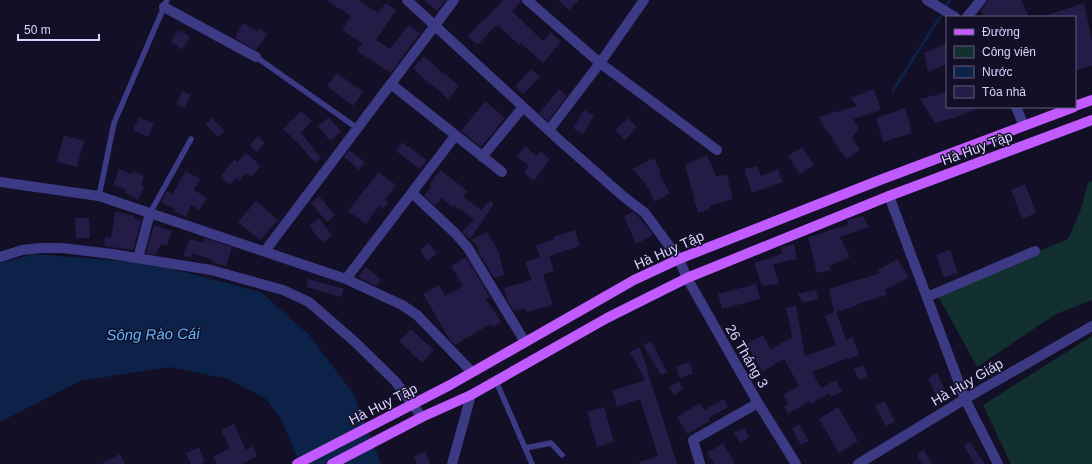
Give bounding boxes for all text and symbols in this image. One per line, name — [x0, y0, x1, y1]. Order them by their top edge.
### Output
scale bar — [18, 16, 99, 42]
legend — [946, 16, 1076, 108]
text: 50 m — [24, 23, 51, 37]
text: Đường — [982, 25, 1020, 39]
text: Công viên — [982, 45, 1036, 59]
text: Nước — [982, 65, 1013, 79]
text: Tòa nhà — [982, 85, 1026, 99]
street label: Hà Huy Tập — [939, 128, 1015, 168]
street label: Hà Huy Tập — [632, 227, 706, 272]
street label: 26 Tháng 3 — [722, 321, 772, 391]
water label: Sông Rào Cái — [106, 325, 200, 343]
street label: Hà Huy Giáp — [928, 355, 1006, 409]
street label: Hà Huy Tập — [346, 380, 420, 428]

